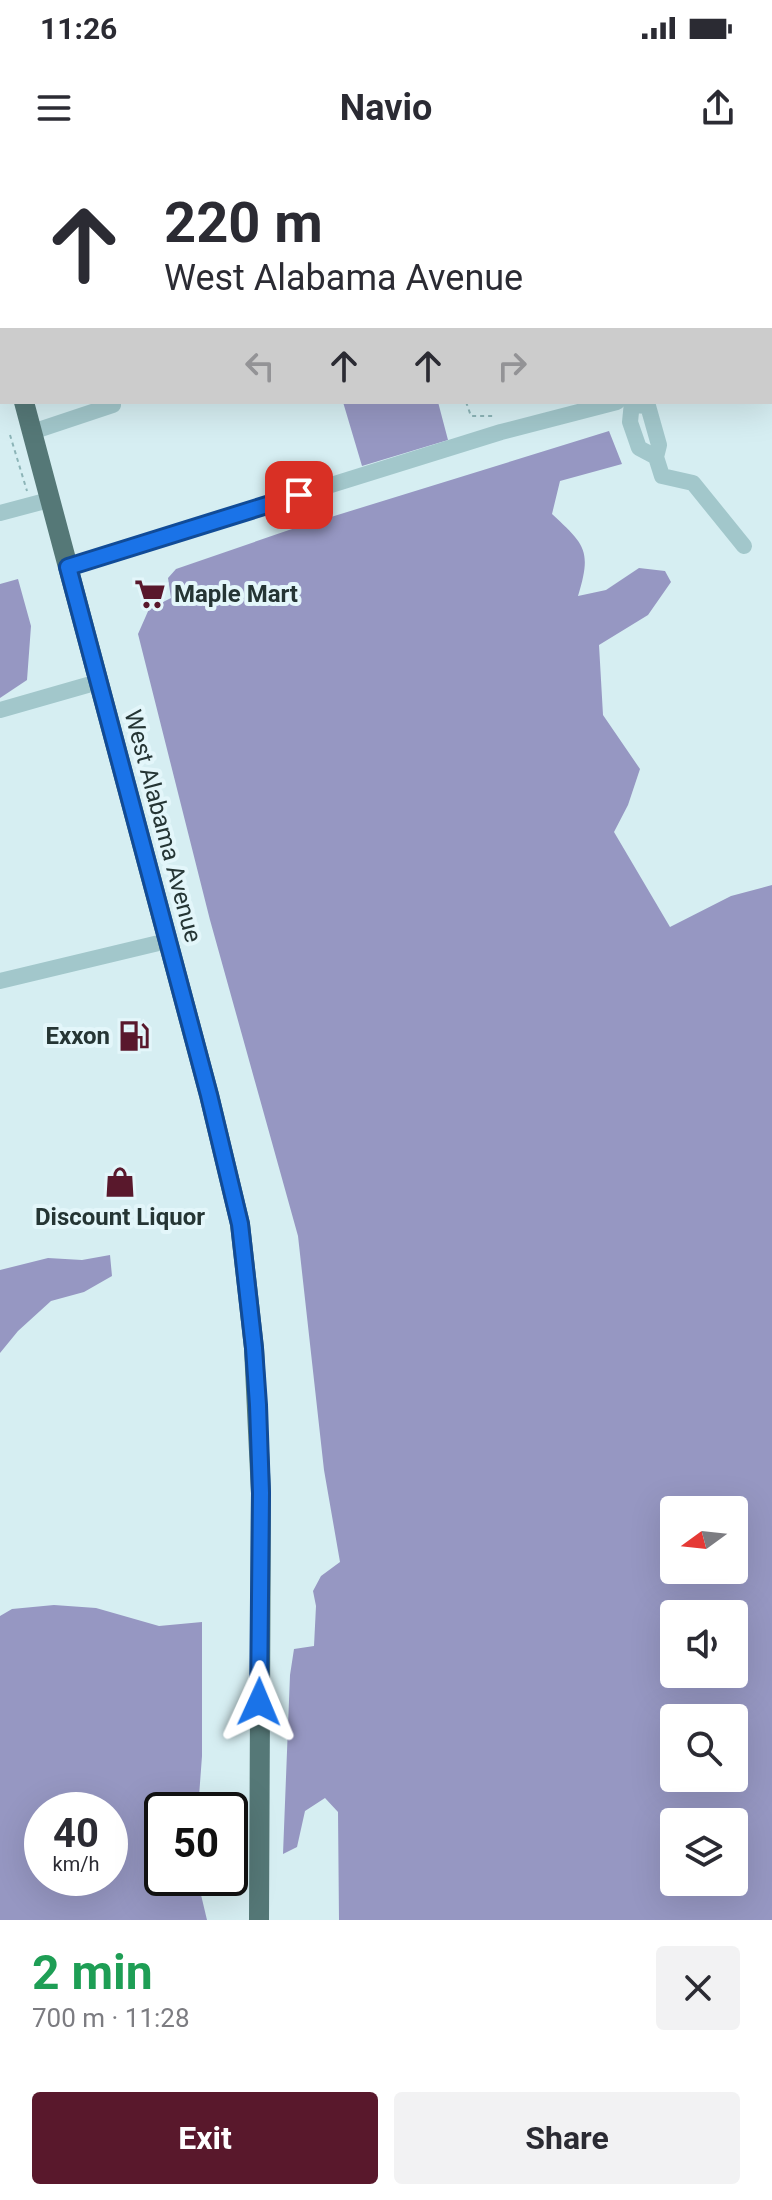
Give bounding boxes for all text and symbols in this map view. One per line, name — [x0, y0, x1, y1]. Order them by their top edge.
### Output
text: 11:26 — [40, 11, 117, 46]
icon: menu — [32, 86, 76, 130]
icon: share — [696, 86, 740, 130]
text: Navio — [340, 87, 432, 129]
text: 220 m — [164, 190, 323, 256]
icon: ahead — [32, 192, 136, 296]
text: West Alabama Avenue — [164, 257, 523, 299]
icon: left — [238, 344, 282, 388]
icon: ahead — [322, 344, 366, 388]
icon: ahead — [406, 344, 450, 388]
icon: right — [490, 344, 534, 388]
pin — [265, 461, 333, 529]
icon: arrive — [277, 473, 321, 517]
supermarket icon: Maple Mart — [133, 577, 167, 611]
place label: Maple Mart — [174, 580, 298, 608]
street label: West Alabama Avenue — [118, 707, 208, 945]
fuel station icon: Exxon — [117, 1019, 151, 1053]
place label: Exxon — [45, 1022, 110, 1050]
shop icon: Discount Liquor — [103, 1165, 137, 1199]
place label: Discount Liquor — [35, 1203, 205, 1231]
north arrow — [660, 1496, 748, 1584]
map controls — [660, 1496, 748, 1896]
button: sound — [660, 1600, 748, 1688]
position arrow — [217, 1660, 301, 1744]
button: search — [660, 1704, 748, 1792]
speed limit sign: 50 — [144, 1792, 248, 1896]
button: layers — [660, 1808, 748, 1896]
text: 40 — [53, 1810, 99, 1857]
text: km/h — [53, 1852, 99, 1876]
text: 2 min — [32, 1944, 153, 2001]
button: close — [656, 1946, 740, 2030]
text: 700 m · 11:28 — [32, 2003, 190, 2033]
button: Exit — [32, 2092, 378, 2184]
button: Share — [394, 2092, 740, 2184]

